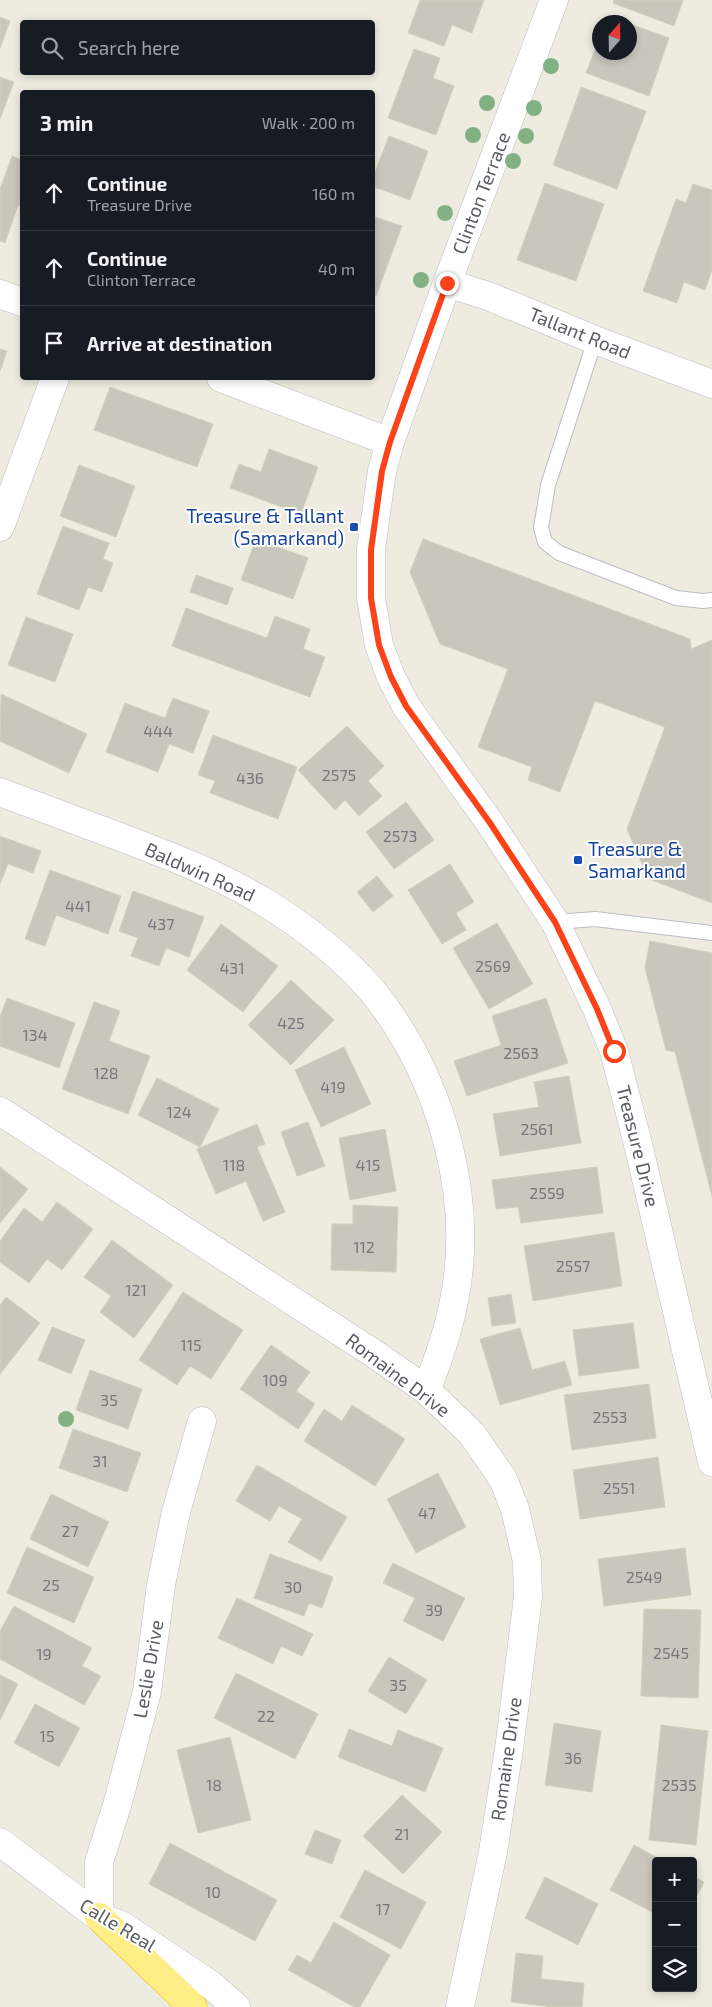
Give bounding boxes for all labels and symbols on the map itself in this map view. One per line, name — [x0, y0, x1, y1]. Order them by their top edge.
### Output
north arrow — [592, 15, 637, 60]
street label: Clinton Terrace — [447, 128, 514, 257]
route end — [436, 272, 459, 295]
street label: Tallant Road — [526, 302, 634, 363]
place label: Treasure & Tallant (Samarkand) — [186, 504, 344, 549]
marker: Treasure & Tallant (Samarkand) — [348, 521, 360, 533]
house number: 444 — [143, 721, 173, 740]
house number: 2575 — [322, 765, 356, 784]
house number: 436 — [236, 768, 264, 787]
house number: 2573 — [383, 826, 417, 845]
street label: Baldwin Road — [142, 837, 259, 906]
place label: Treasure & Samarkand — [588, 837, 686, 882]
marker: Treasure & Samarkand — [572, 854, 584, 866]
house number: 441 — [65, 896, 91, 915]
house number: 437 — [148, 914, 174, 933]
house number: 2569 — [475, 956, 511, 975]
house number: 431 — [219, 958, 245, 977]
house number: 425 — [277, 1013, 305, 1032]
house number: 134 — [22, 1025, 48, 1044]
route start — [603, 1040, 626, 1063]
house number: 2563 — [503, 1043, 539, 1062]
house number: 128 — [93, 1063, 119, 1082]
house number: 419 — [320, 1077, 346, 1096]
street label: Treasure Drive — [612, 1083, 665, 1209]
house number: 124 — [166, 1102, 192, 1121]
house number: 2561 — [520, 1119, 554, 1138]
house number: 118 — [223, 1155, 245, 1174]
house number: 415 — [356, 1155, 380, 1174]
house number: 2559 — [529, 1183, 565, 1202]
house number: 112 — [353, 1237, 375, 1256]
house number: 2557 — [556, 1256, 590, 1275]
house number: 121 — [125, 1280, 147, 1299]
street label: Romaine Drive — [342, 1328, 455, 1421]
house number: 115 — [180, 1335, 202, 1354]
house number: 109 — [262, 1370, 288, 1389]
house number: 35 — [100, 1390, 118, 1409]
house number: 2553 — [592, 1407, 628, 1426]
house number: 31 — [92, 1451, 108, 1470]
house number: 2551 — [603, 1478, 635, 1497]
house number: 47 — [418, 1503, 436, 1522]
house number: 27 — [61, 1521, 79, 1540]
house number: 2549 — [626, 1567, 662, 1586]
house number: 25 — [42, 1575, 60, 1594]
house number: 30 — [284, 1577, 302, 1596]
house number: 39 — [425, 1600, 443, 1619]
street label: Leslie Drive — [128, 1618, 167, 1720]
house number: 2545 — [653, 1643, 689, 1662]
house number: 19 — [36, 1644, 52, 1663]
house number: 35 — [389, 1675, 407, 1694]
street label: Romaine Drive — [485, 1696, 526, 1822]
house number: 22 — [257, 1706, 275, 1725]
house number: 15 — [40, 1726, 54, 1745]
house number: 36 — [564, 1748, 582, 1767]
house number: 18 — [206, 1775, 222, 1794]
house number: 2535 — [661, 1775, 697, 1794]
house number: 21 — [394, 1824, 410, 1843]
house number: 10 — [205, 1882, 221, 1901]
street label: Calle Real — [76, 1893, 161, 1956]
house number: 17 — [376, 1899, 390, 1918]

